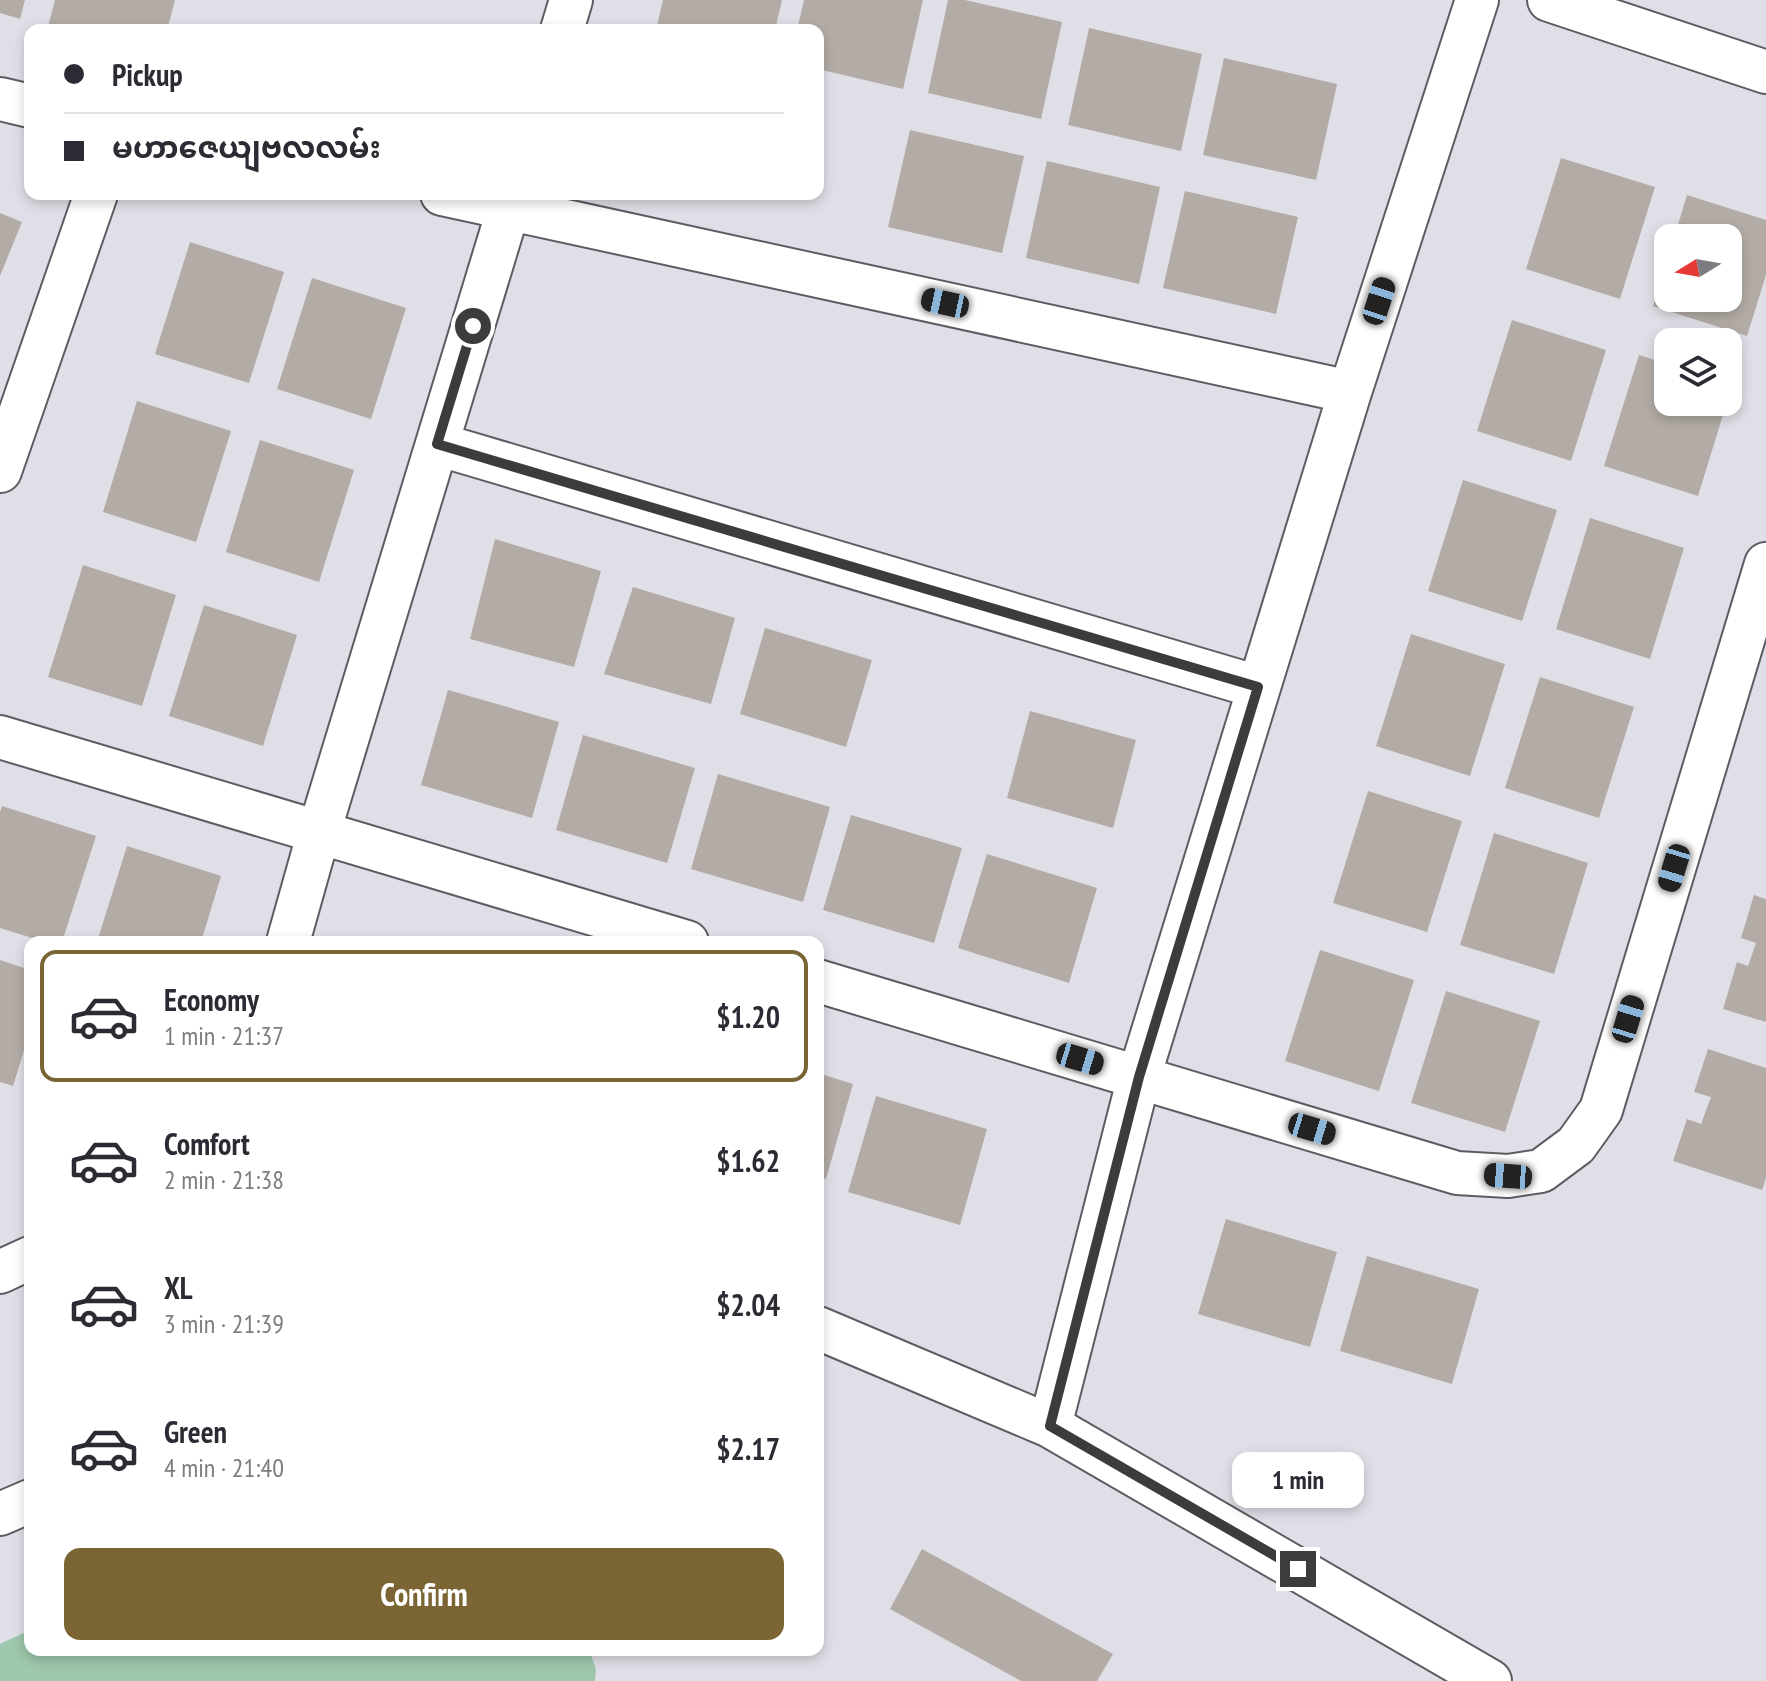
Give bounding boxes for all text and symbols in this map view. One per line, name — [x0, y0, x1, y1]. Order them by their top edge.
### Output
text: Pickup — [112, 55, 183, 94]
text: မဟာဇေယျဗလလမ်း — [112, 127, 381, 166]
north arrow — [1654, 224, 1742, 312]
map controls — [1654, 224, 1742, 416]
car — [1360, 274, 1398, 328]
car — [919, 286, 971, 320]
route start — [455, 308, 491, 344]
button: layers — [1654, 328, 1742, 416]
car — [1656, 842, 1692, 894]
icon: car — [68, 980, 140, 1052]
text: Economy — [164, 980, 259, 1019]
car — [1610, 993, 1646, 1045]
text: $1.20 — [716, 997, 780, 1036]
text: 1 min · 21:37 — [164, 1019, 284, 1052]
car — [1054, 1041, 1106, 1077]
car — [1286, 1111, 1338, 1147]
icon: car — [68, 1124, 140, 1196]
text: Comfort — [164, 1124, 250, 1163]
text: $1.62 — [716, 1141, 780, 1180]
car — [1483, 1162, 1533, 1190]
text: 2 min · 21:38 — [164, 1163, 284, 1196]
icon: car — [68, 1268, 140, 1340]
text: XL — [164, 1268, 193, 1307]
text: $2.04 — [716, 1285, 780, 1324]
text: 3 min · 21:39 — [164, 1307, 284, 1340]
icon: car — [68, 1412, 140, 1484]
text: Green — [164, 1412, 227, 1451]
text: $2.17 — [716, 1429, 780, 1468]
text: 4 min · 21:40 — [164, 1451, 284, 1484]
callout: 1 min — [1232, 1453, 1364, 1509]
text: 1 min — [1272, 1463, 1324, 1496]
button: Confirm — [64, 1548, 784, 1640]
route end — [1280, 1551, 1316, 1587]

